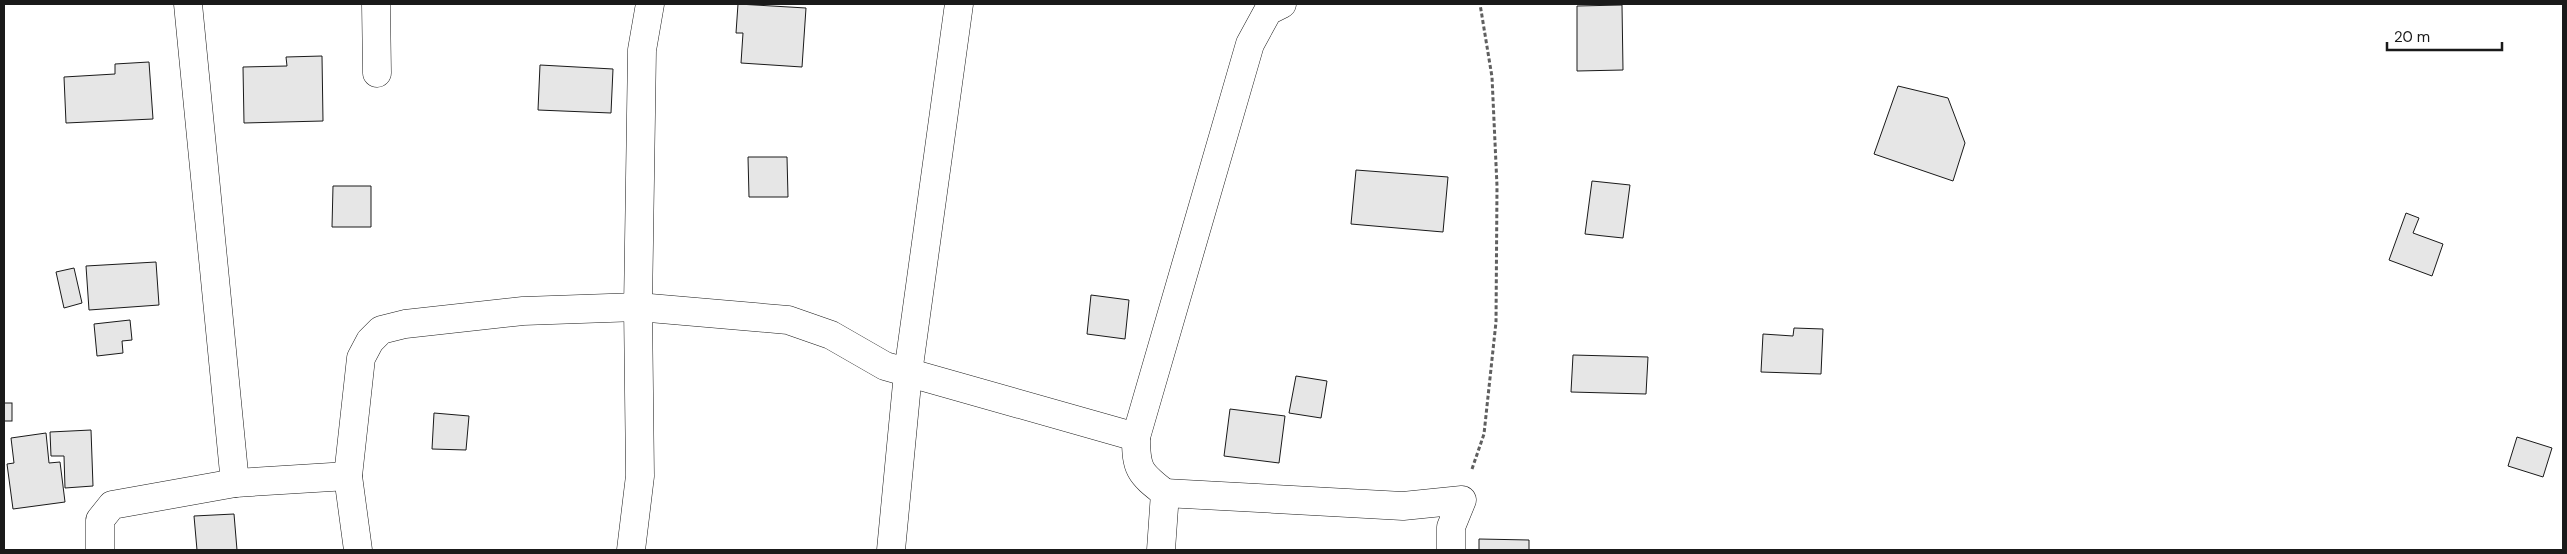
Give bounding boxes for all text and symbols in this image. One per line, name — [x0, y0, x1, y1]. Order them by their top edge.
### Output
scale bar — [2387, 20, 2502, 52]
text: 20 m — [2394, 27, 2430, 47]

